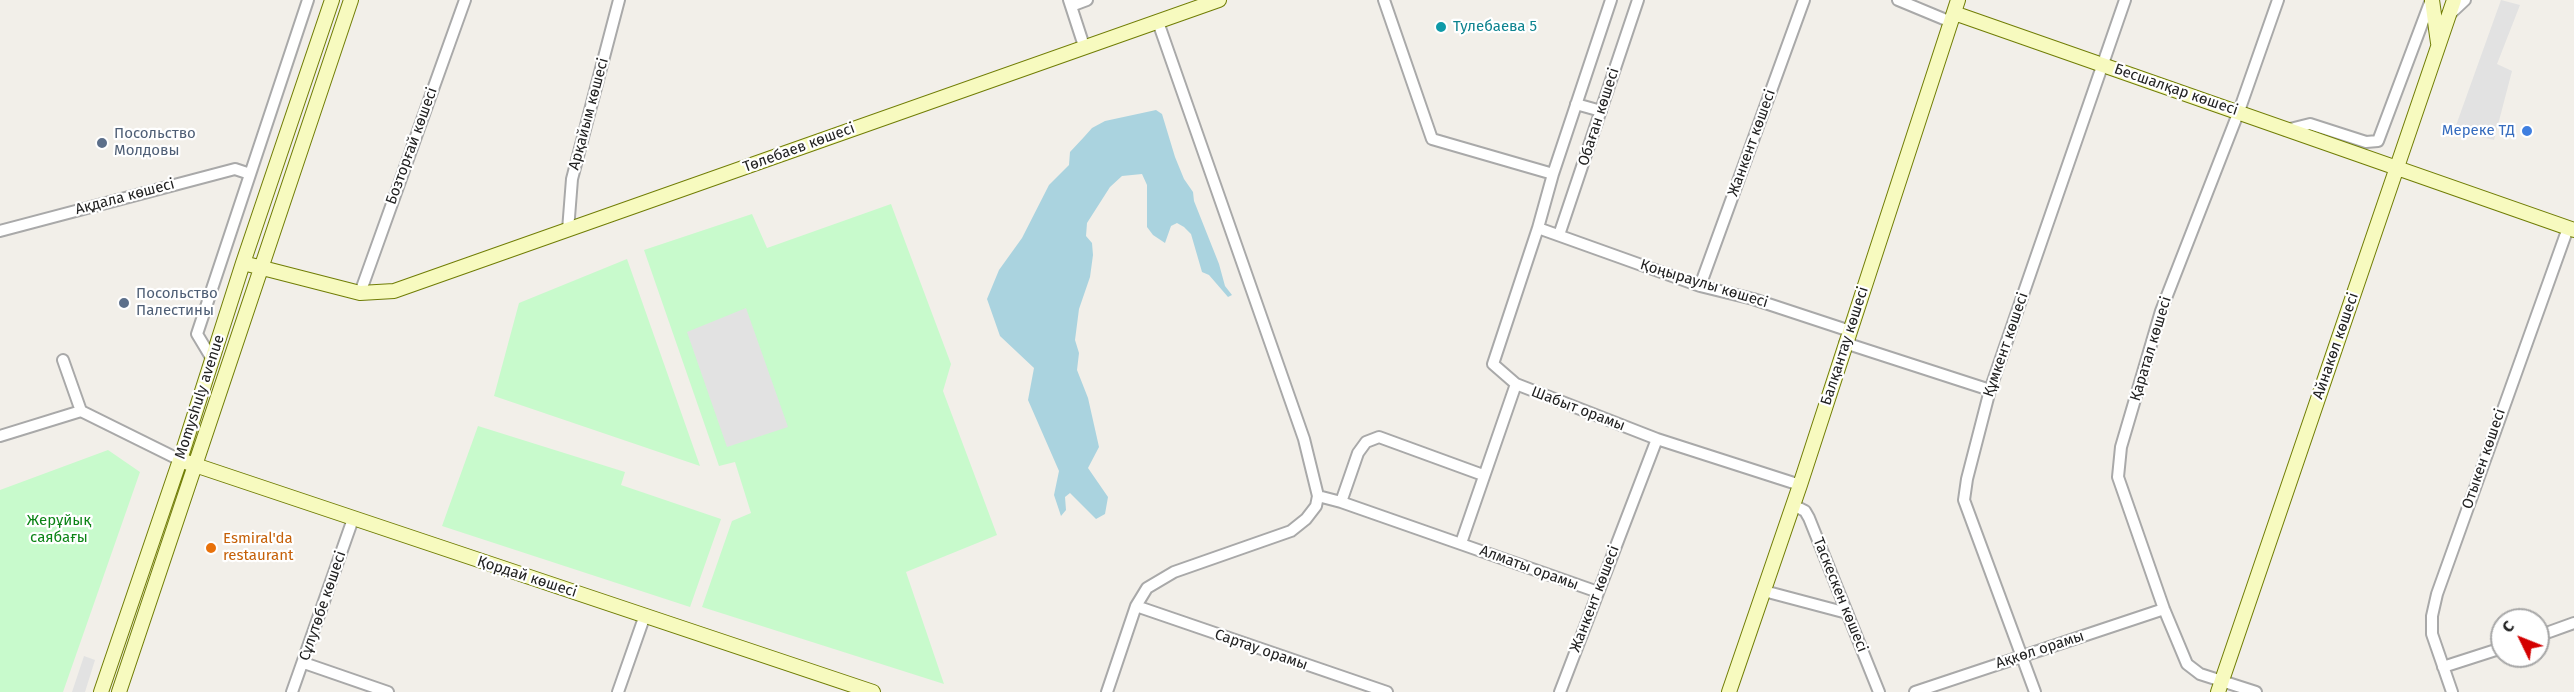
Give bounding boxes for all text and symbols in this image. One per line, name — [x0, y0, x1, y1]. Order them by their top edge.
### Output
place label: Тулебаева 5 — [1453, 18, 1537, 36]
marker: Тулебаева 5 — [1434, 20, 1448, 34]
street label: Арқайым көшесі — [565, 56, 613, 172]
street label: Бесшалқар көшесі — [2112, 60, 2240, 120]
street label: Обаған көшесі — [1575, 66, 1623, 168]
street label: Бозторғай көшесі — [382, 85, 442, 207]
street label: Жанкент көшесі — [1724, 87, 1780, 199]
street label: Төлебаев көшесі — [741, 119, 857, 177]
place label: Мереке ТД — [2442, 122, 2515, 140]
marker: Мереке ТД — [2520, 124, 2534, 138]
place label: Посольство Молдовы — [114, 125, 196, 160]
marker: Посольство Молдовы — [95, 136, 109, 150]
street label: Ақдала көшесі — [73, 175, 177, 219]
street label: Қоңыраулы көшесі — [1638, 256, 1770, 312]
street label: Балқантау көшесі — [1817, 284, 1873, 408]
place label: Посольство Палестины — [136, 285, 218, 320]
street label: Құмкент көшесі — [1980, 290, 2032, 400]
street label: Айнакөл көшесі — [2309, 290, 2363, 402]
street label: Қаратал көшесі — [2127, 294, 2175, 404]
marker: Посольство Палестины — [117, 296, 131, 310]
street label: Momyshuly avenue — [171, 333, 229, 461]
street label: Шабыт орамы — [1528, 383, 1628, 435]
street label: Отыкен көшесі — [2458, 407, 2510, 511]
park label: Жерұйық саябағы — [27, 512, 91, 547]
place label: Esmiral'da restaurant — [223, 530, 293, 565]
street label: Таскескен көшесі — [1809, 535, 1871, 655]
marker: Esmiral'da restaurant — [204, 541, 218, 555]
street label: Алматы орамы — [1477, 542, 1581, 594]
street label: Жанкент көшесі — [1566, 543, 1624, 655]
street label: Сұлутөбе көшесі — [296, 549, 350, 663]
street label: Қордай көшесі — [475, 552, 579, 602]
north arrow — [2490, 608, 2550, 668]
text: С — [2498, 617, 2518, 637]
street label: Сартау орамы — [1212, 626, 1310, 674]
street label: Ақкөл орамы — [1993, 627, 2087, 673]

